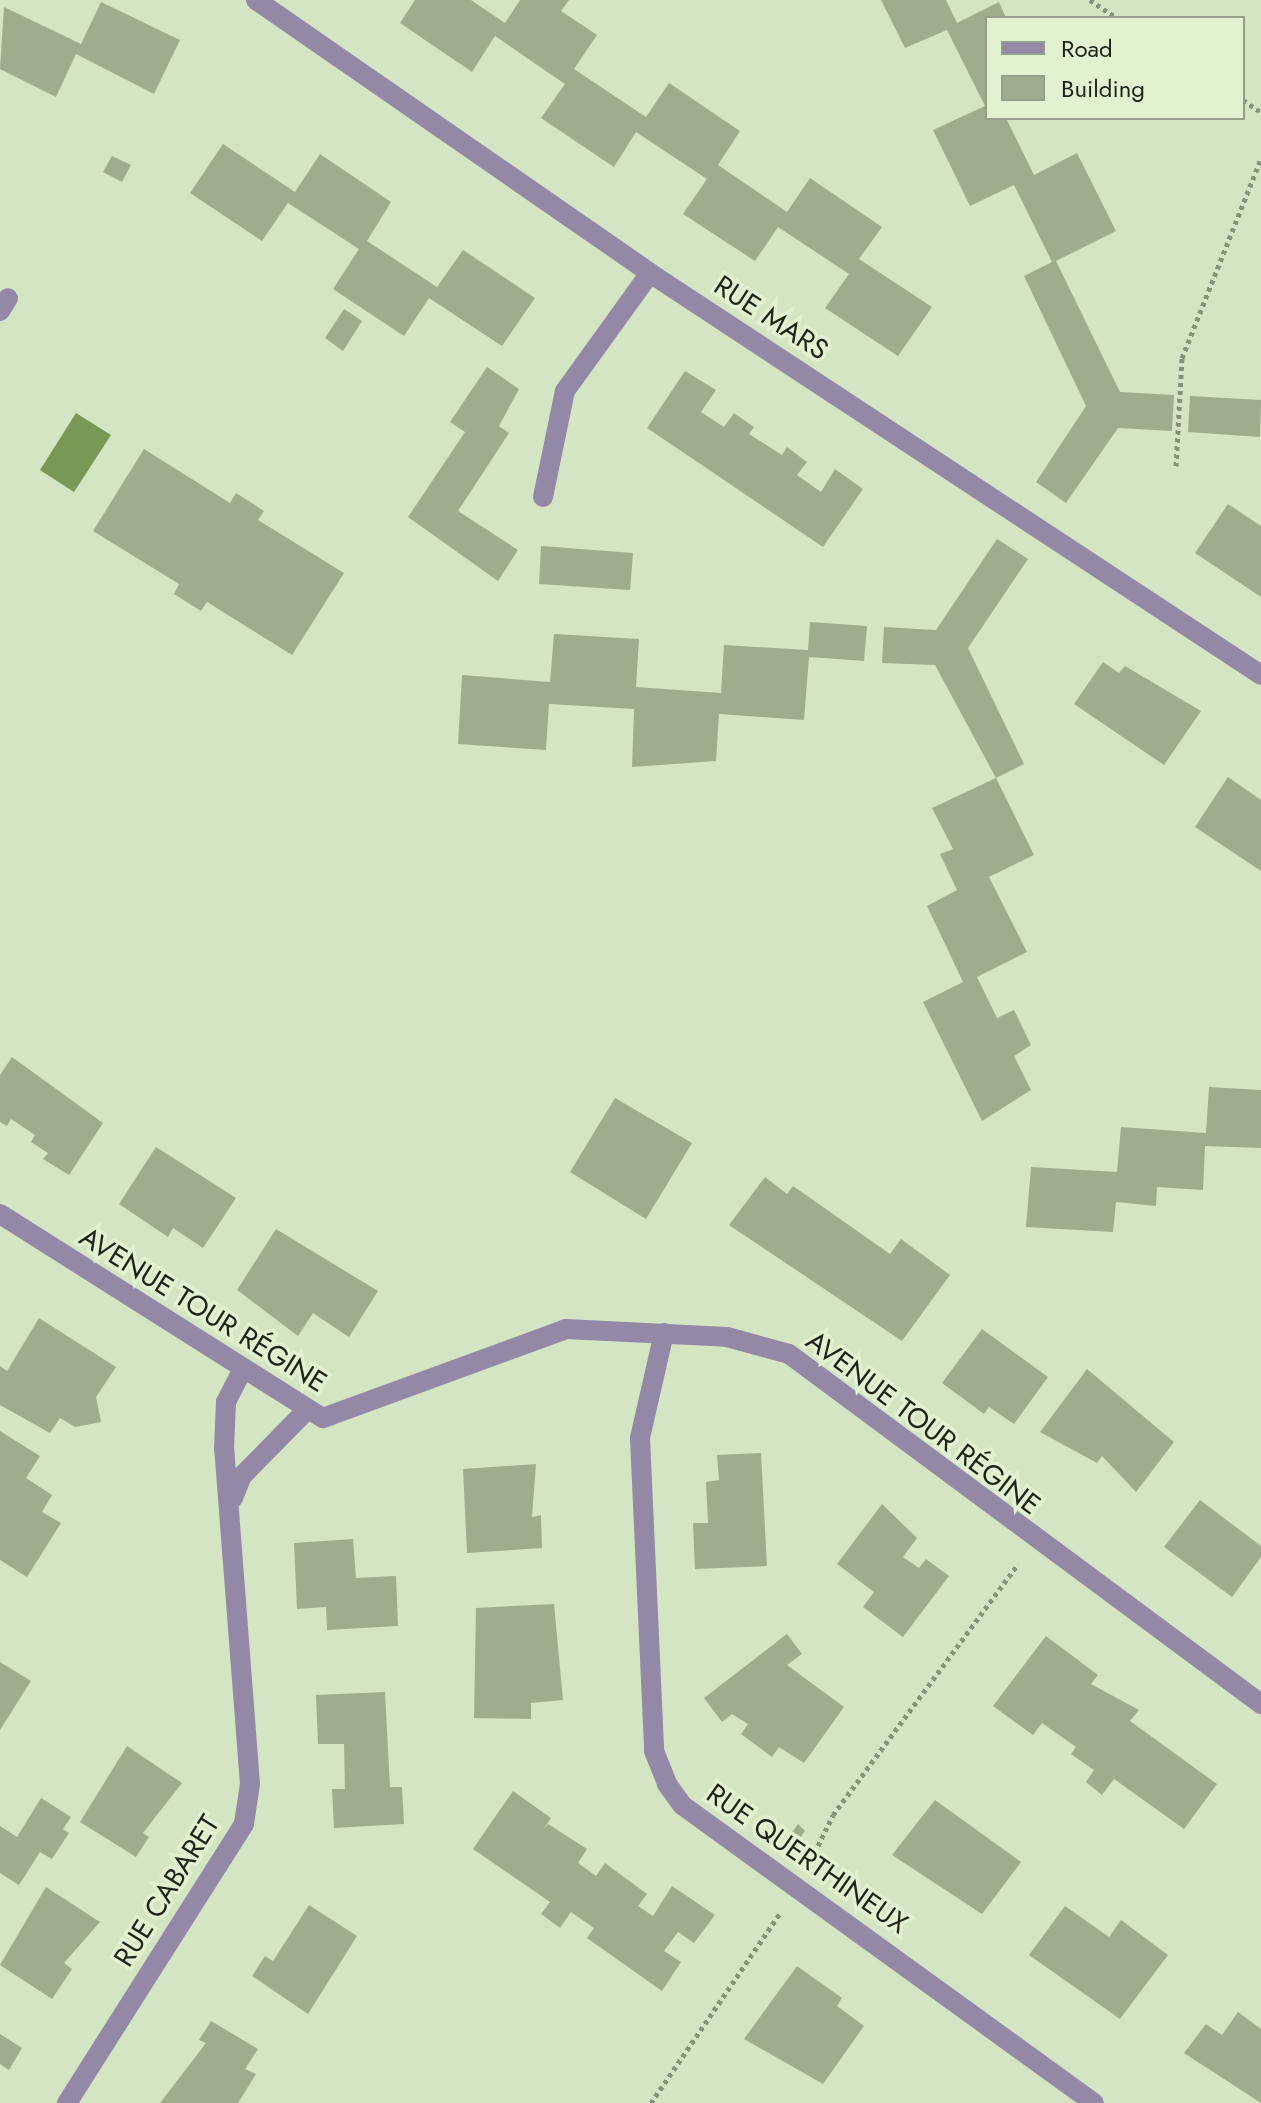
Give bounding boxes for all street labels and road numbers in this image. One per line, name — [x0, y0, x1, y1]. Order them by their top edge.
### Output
street label: RUE MARS — [708, 269, 834, 367]
street label: AVENUE TOUR RÉGINE — [73, 1220, 333, 1400]
street label: AVENUE TOUR RÉGINE — [799, 1324, 1047, 1522]
street label: RUE QUERTHINEUX — [700, 1777, 914, 1941]
street label: RUE CABARET — [107, 1809, 227, 1973]

